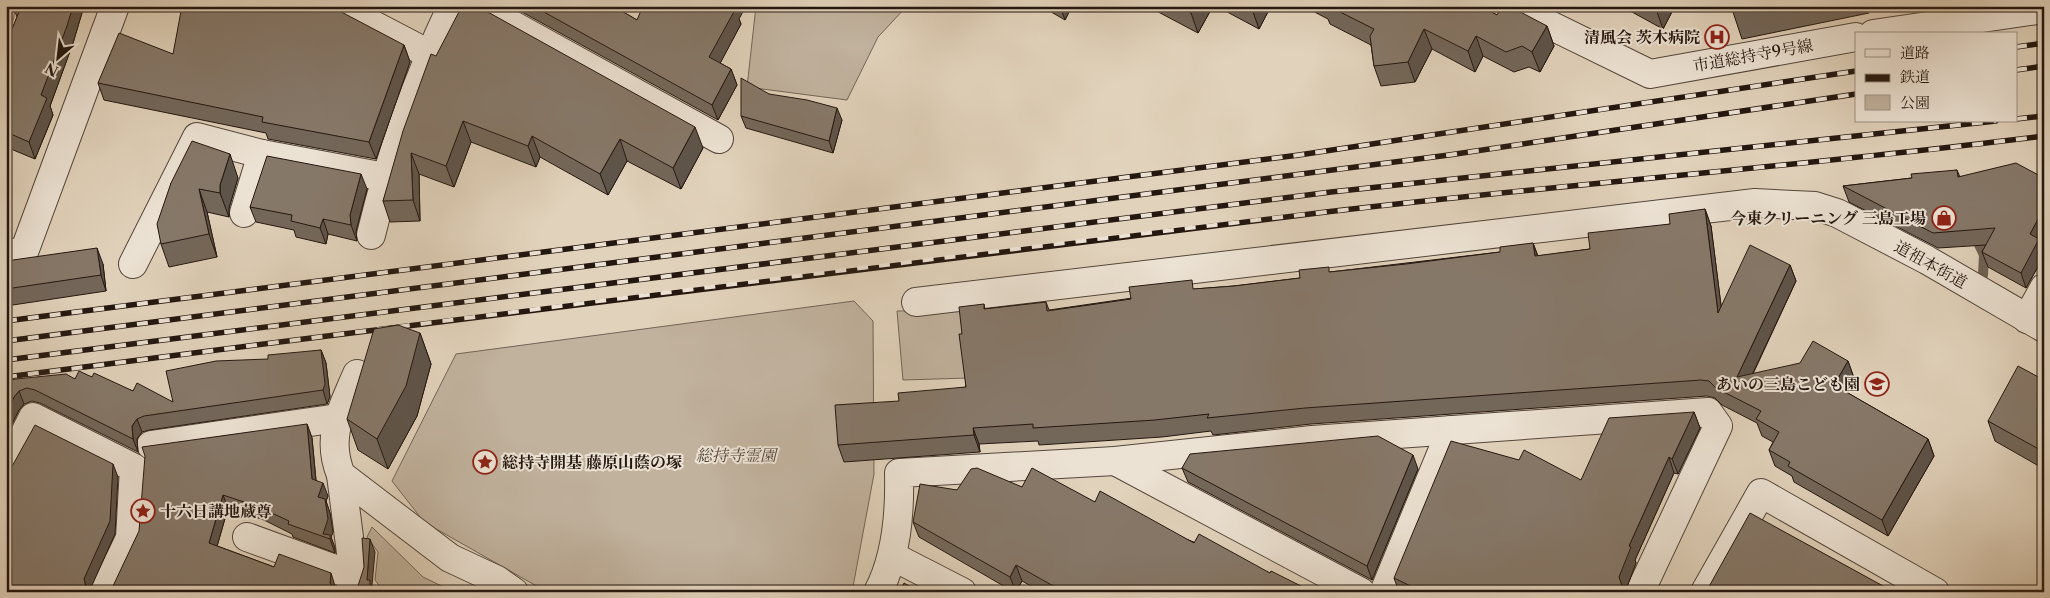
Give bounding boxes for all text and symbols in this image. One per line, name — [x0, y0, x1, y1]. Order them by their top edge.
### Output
hospital icon: 清風会 茨木病院 — [1704, 24, 1730, 50]
place label: 清風会 茨木病院 — [1584, 27, 1700, 47]
north arrow — [32, 32, 82, 82]
legend — [1855, 32, 2018, 122]
street label: 市道総持寺9号線 — [1691, 35, 1815, 75]
text: 道路 — [1900, 43, 1930, 62]
text: N — [42, 59, 61, 80]
text: 鉄道 — [1900, 67, 1930, 86]
text: 公園 — [1900, 93, 1930, 112]
shop icon: 今東クリーニング 三島工場 — [1931, 205, 1957, 231]
place label: 今東クリーニング 三島工場 — [1730, 208, 1926, 228]
street label: 道祖本街道 — [1891, 236, 1971, 292]
school or university icon: あいの三島こども園 — [1864, 371, 1890, 397]
place label: あいの三島こども園 — [1716, 374, 1860, 394]
park label: 総持寺霊園 — [696, 445, 779, 465]
place icon: 総持寺開基 藤原山蔭の塚 — [472, 449, 498, 475]
place label: 総持寺開基 藤原山蔭の塚 — [502, 452, 682, 472]
place icon: 十六日講地蔵尊 — [130, 498, 156, 524]
place label: 十六日講地蔵尊 — [160, 501, 272, 521]

